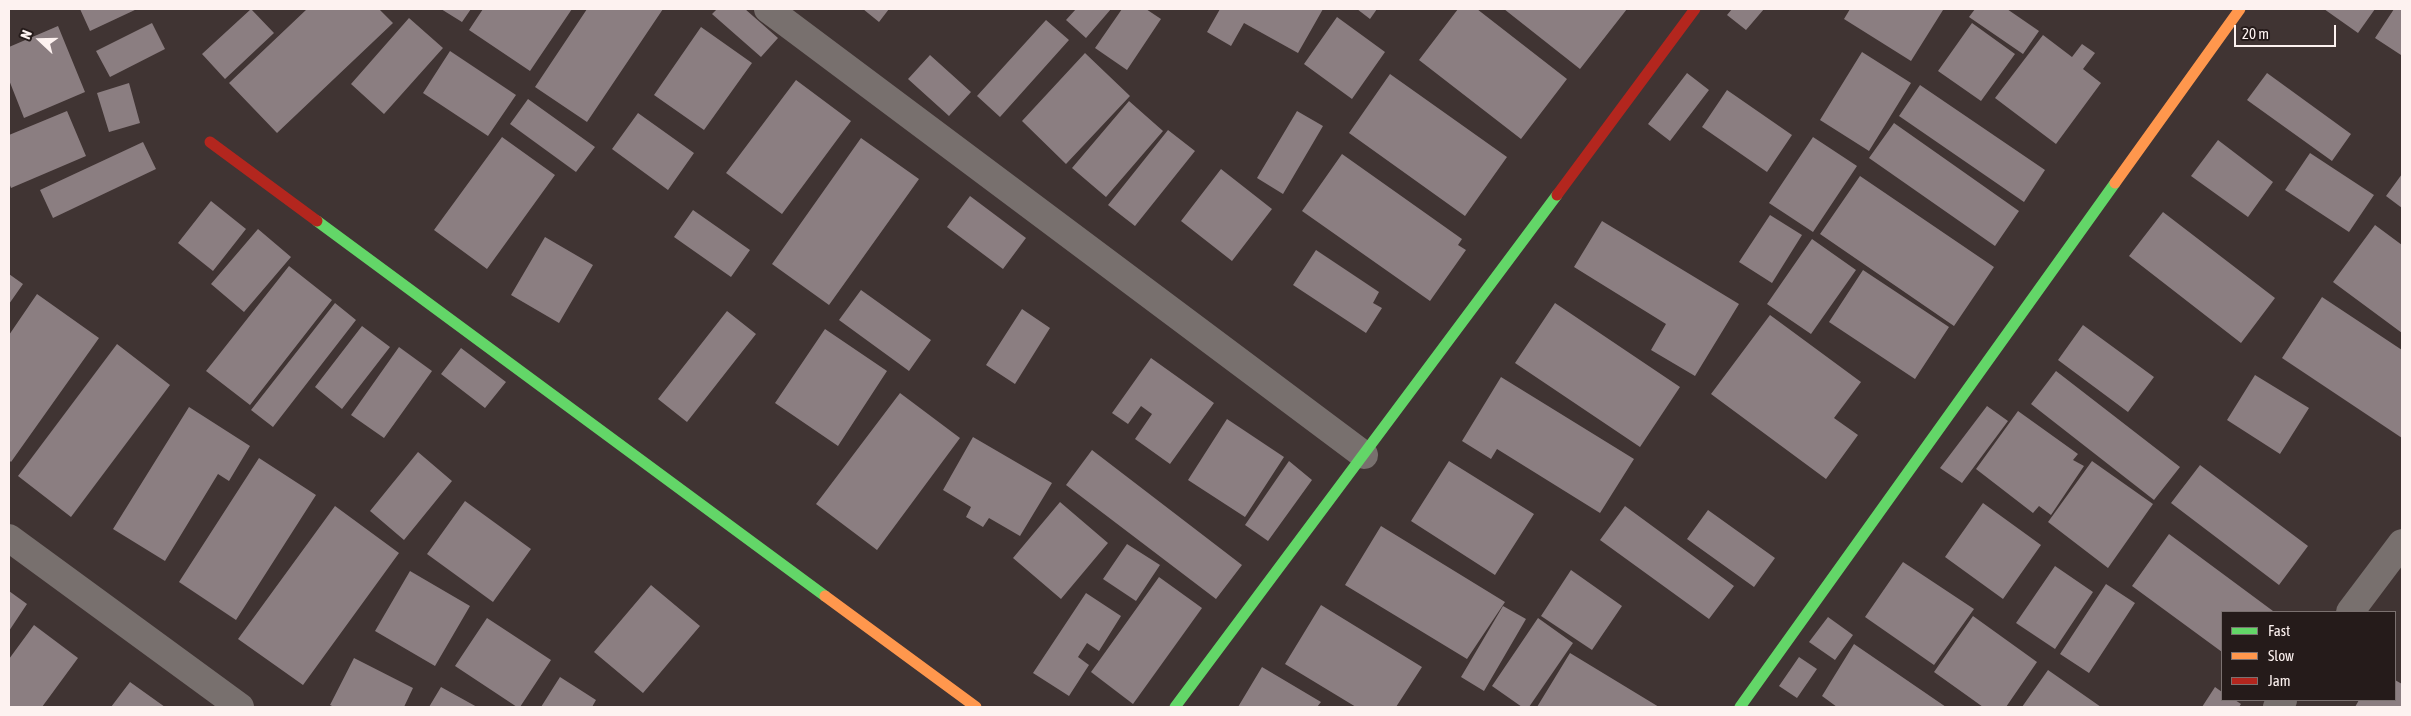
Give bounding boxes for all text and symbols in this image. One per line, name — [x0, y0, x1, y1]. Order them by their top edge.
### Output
north arrow — [15, 15, 65, 65]
scale bar — [2236, 15, 2338, 47]
text: 20 m — [2242, 25, 2269, 42]
text: N — [17, 28, 35, 41]
legend — [2221, 611, 2396, 701]
text: Fast — [2268, 622, 2290, 639]
text: Slow — [2268, 647, 2294, 664]
text: Jam — [2268, 672, 2291, 689]

